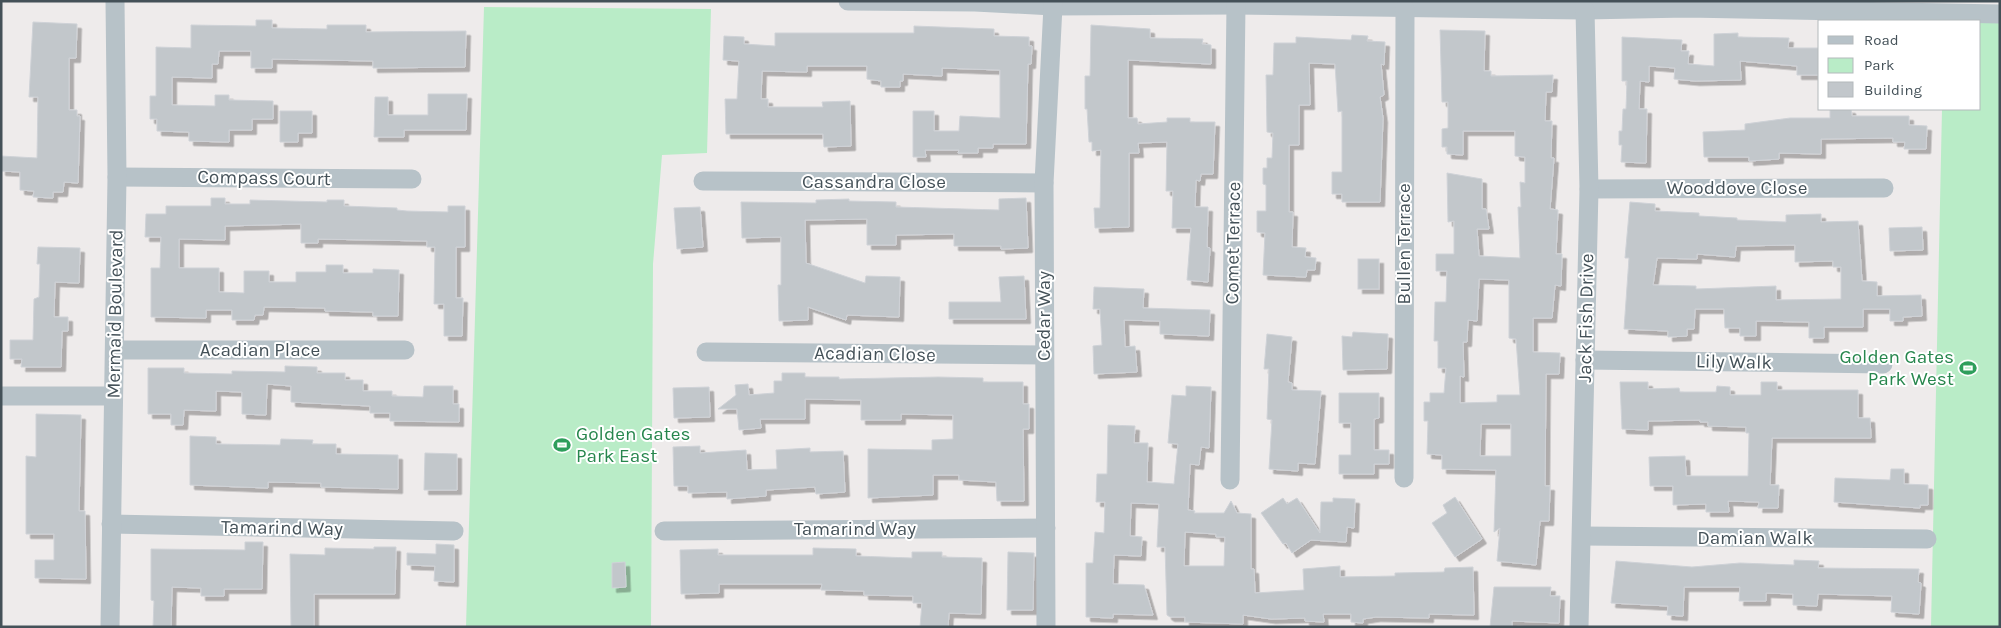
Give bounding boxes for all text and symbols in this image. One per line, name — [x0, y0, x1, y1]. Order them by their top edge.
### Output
legend — [1818, 20, 1981, 110]
text: Road — [1864, 31, 1899, 49]
text: Park — [1864, 56, 1894, 74]
text: Building — [1864, 81, 1922, 99]
street label: Compass Court — [197, 166, 331, 190]
street label: Cassandra Close — [802, 171, 946, 193]
street label: Wooddove Close — [1667, 177, 1807, 199]
street label: Comet Terrace — [1221, 181, 1245, 305]
street label: Bullen Terrace — [1393, 183, 1415, 305]
street label: Mermaid Boulevard — [103, 229, 127, 399]
street label: Jack Fish Drive — [1574, 253, 1598, 383]
street label: Cedar Way — [1033, 271, 1055, 361]
street label: Acadian Place — [200, 339, 320, 361]
street label: Acadian Close — [814, 342, 936, 366]
place label: Golden Gates Park West — [1839, 346, 1954, 390]
street label: Lily Walk — [1696, 350, 1773, 374]
sports icon: Golden Gates Park West — [1958, 358, 1978, 378]
place label: Golden Gates Park East — [576, 423, 691, 467]
sports icon: Golden Gates Park East — [552, 435, 572, 455]
street label: Tamarind Way — [221, 516, 343, 540]
street label: Tamarind Way — [794, 518, 916, 540]
street label: Damian Walk — [1697, 527, 1813, 549]

